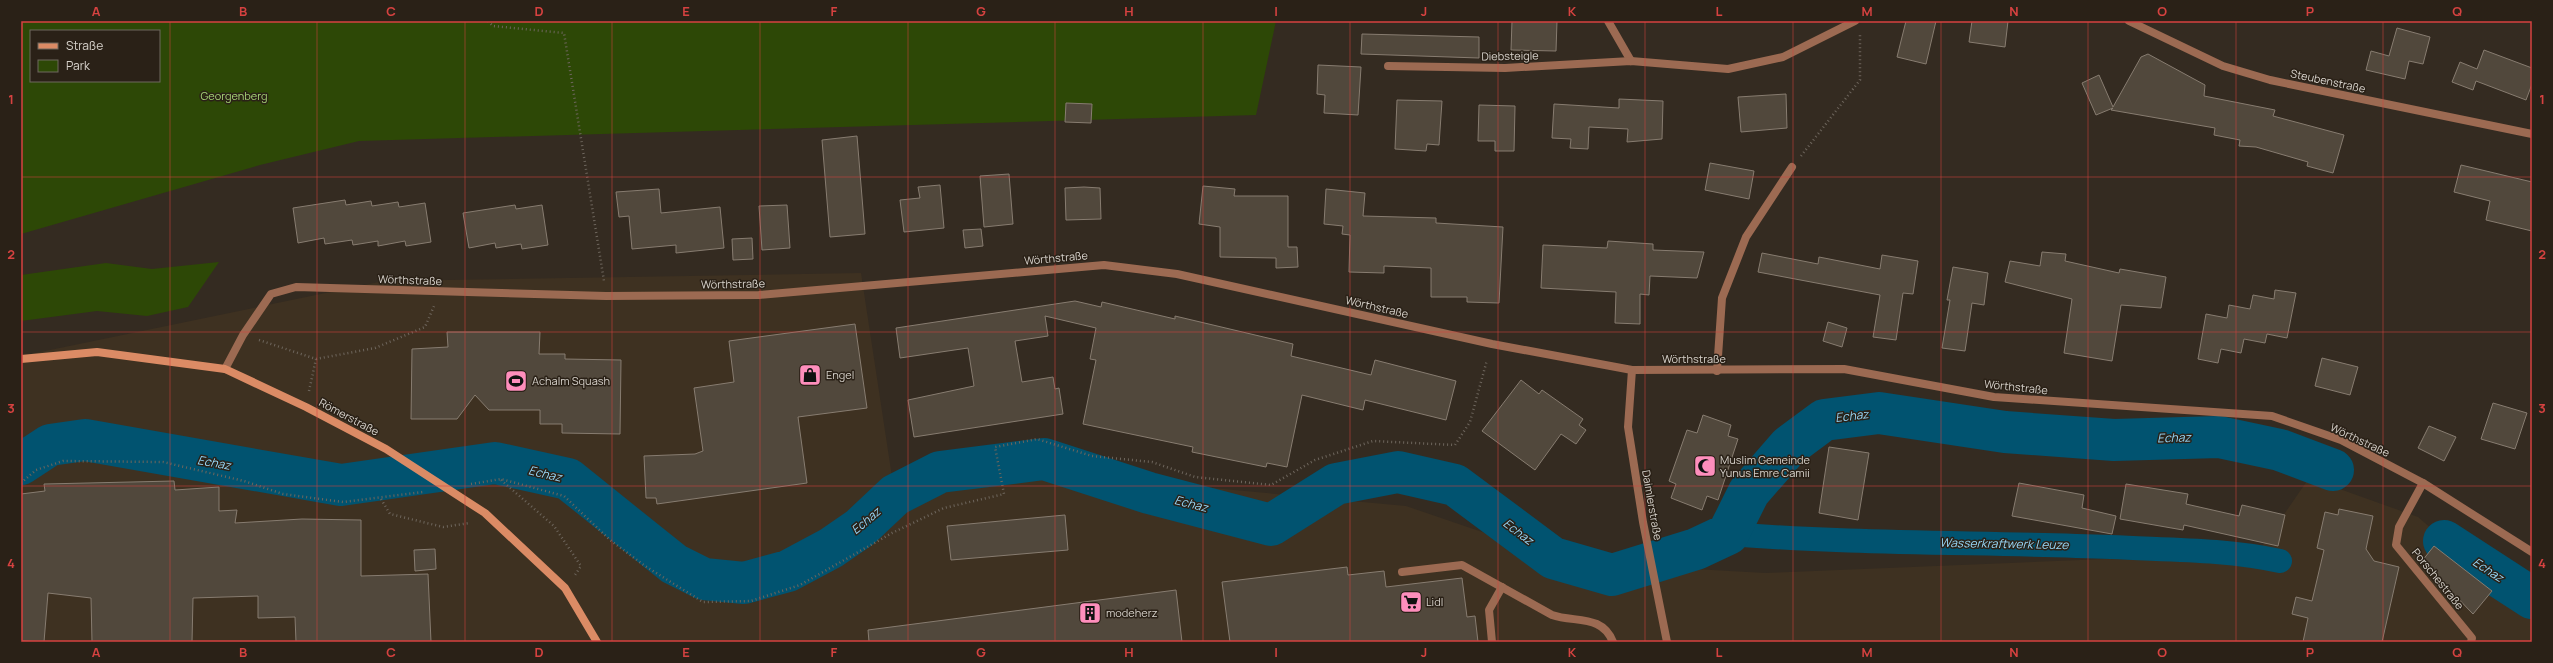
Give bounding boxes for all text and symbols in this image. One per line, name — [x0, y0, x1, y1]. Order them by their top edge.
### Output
text: A — [92, 2, 101, 20]
text: B — [239, 2, 247, 20]
text: C — [386, 2, 396, 20]
text: D — [534, 2, 544, 20]
text: E — [682, 2, 690, 20]
text: F — [831, 2, 838, 20]
text: G — [976, 2, 986, 20]
text: H — [1124, 2, 1134, 20]
text: I — [1274, 2, 1278, 20]
text: J — [1421, 2, 1427, 20]
text: K — [1568, 2, 1577, 20]
text: L — [1716, 2, 1723, 20]
text: M — [1861, 2, 1873, 20]
text: N — [2009, 2, 2019, 20]
text: O — [2157, 2, 2167, 20]
text: P — [2306, 2, 2314, 20]
text: Q — [2452, 2, 2462, 20]
legend — [30, 30, 160, 82]
text: Straße — [66, 37, 103, 54]
street label: Diebsteigle — [1481, 47, 1539, 63]
text: Park — [66, 57, 91, 74]
street label: Steubenstraße — [2289, 65, 2368, 96]
park label: Georgenberg — [201, 88, 267, 103]
text: 1 — [8, 90, 14, 108]
text: 1 — [2539, 90, 2545, 108]
text: 2 — [7, 245, 15, 263]
text: 2 — [2538, 245, 2546, 263]
street label: Wörthstraße — [1023, 247, 1089, 268]
street label: Wörthstraße — [378, 271, 443, 288]
street label: Wörthstraße — [701, 275, 766, 292]
street label: Wörthstraße — [1344, 292, 1411, 321]
street label: Wörthstraße — [1662, 351, 1727, 366]
shop icon: Engel — [797, 362, 823, 388]
place label: Engel — [826, 367, 854, 382]
sports icon: Achalm Squash — [503, 368, 529, 394]
place label: Achalm Squash — [532, 373, 610, 388]
street label: Wörthstraße — [1983, 376, 2049, 397]
street label: Römerstraße — [317, 394, 382, 439]
text: 3 — [7, 399, 15, 417]
text: 3 — [2538, 399, 2546, 417]
water label: Echaz — [1834, 405, 1871, 426]
street label: Wörthstraße — [2328, 419, 2393, 460]
water label: Echaz — [2157, 428, 2193, 447]
water label: Echaz — [196, 451, 234, 474]
place label: Muslim Gemeinde Yunus Emre Camii — [1720, 452, 1811, 480]
mosque icon: Muslim Gemeinde Yunus Emre Camii — [1692, 453, 1718, 479]
water label: Echaz — [527, 461, 565, 486]
street label: Daimlerstraße — [1639, 469, 1666, 542]
water label: Echaz — [1173, 491, 1211, 516]
water label: Echaz — [847, 502, 885, 538]
water label: Echaz — [1500, 515, 1538, 549]
water label: Wasserkraftwerk Leuze — [1939, 534, 2070, 553]
street label: Porschestraße — [2409, 545, 2468, 613]
water label: Echaz — [2470, 553, 2508, 587]
text: 4 — [7, 554, 15, 572]
text: 4 — [2538, 554, 2546, 572]
supermarket icon: Lidl — [1398, 589, 1424, 615]
place label: Lidl — [1426, 594, 1443, 609]
building icon: modeherz — [1077, 600, 1103, 626]
place label: modeherz — [1106, 605, 1158, 620]
text: A — [92, 643, 101, 661]
text: B — [239, 643, 247, 661]
text: C — [386, 643, 396, 661]
text: D — [534, 643, 544, 661]
text: E — [682, 643, 690, 661]
text: F — [831, 643, 838, 661]
text: G — [976, 643, 986, 661]
text: H — [1124, 643, 1134, 661]
text: I — [1274, 643, 1278, 661]
text: J — [1421, 643, 1427, 661]
text: K — [1568, 643, 1577, 661]
text: L — [1716, 643, 1723, 661]
text: M — [1861, 643, 1873, 661]
text: N — [2009, 643, 2019, 661]
text: O — [2157, 643, 2167, 661]
text: P — [2306, 643, 2314, 661]
text: Q — [2452, 643, 2462, 661]

